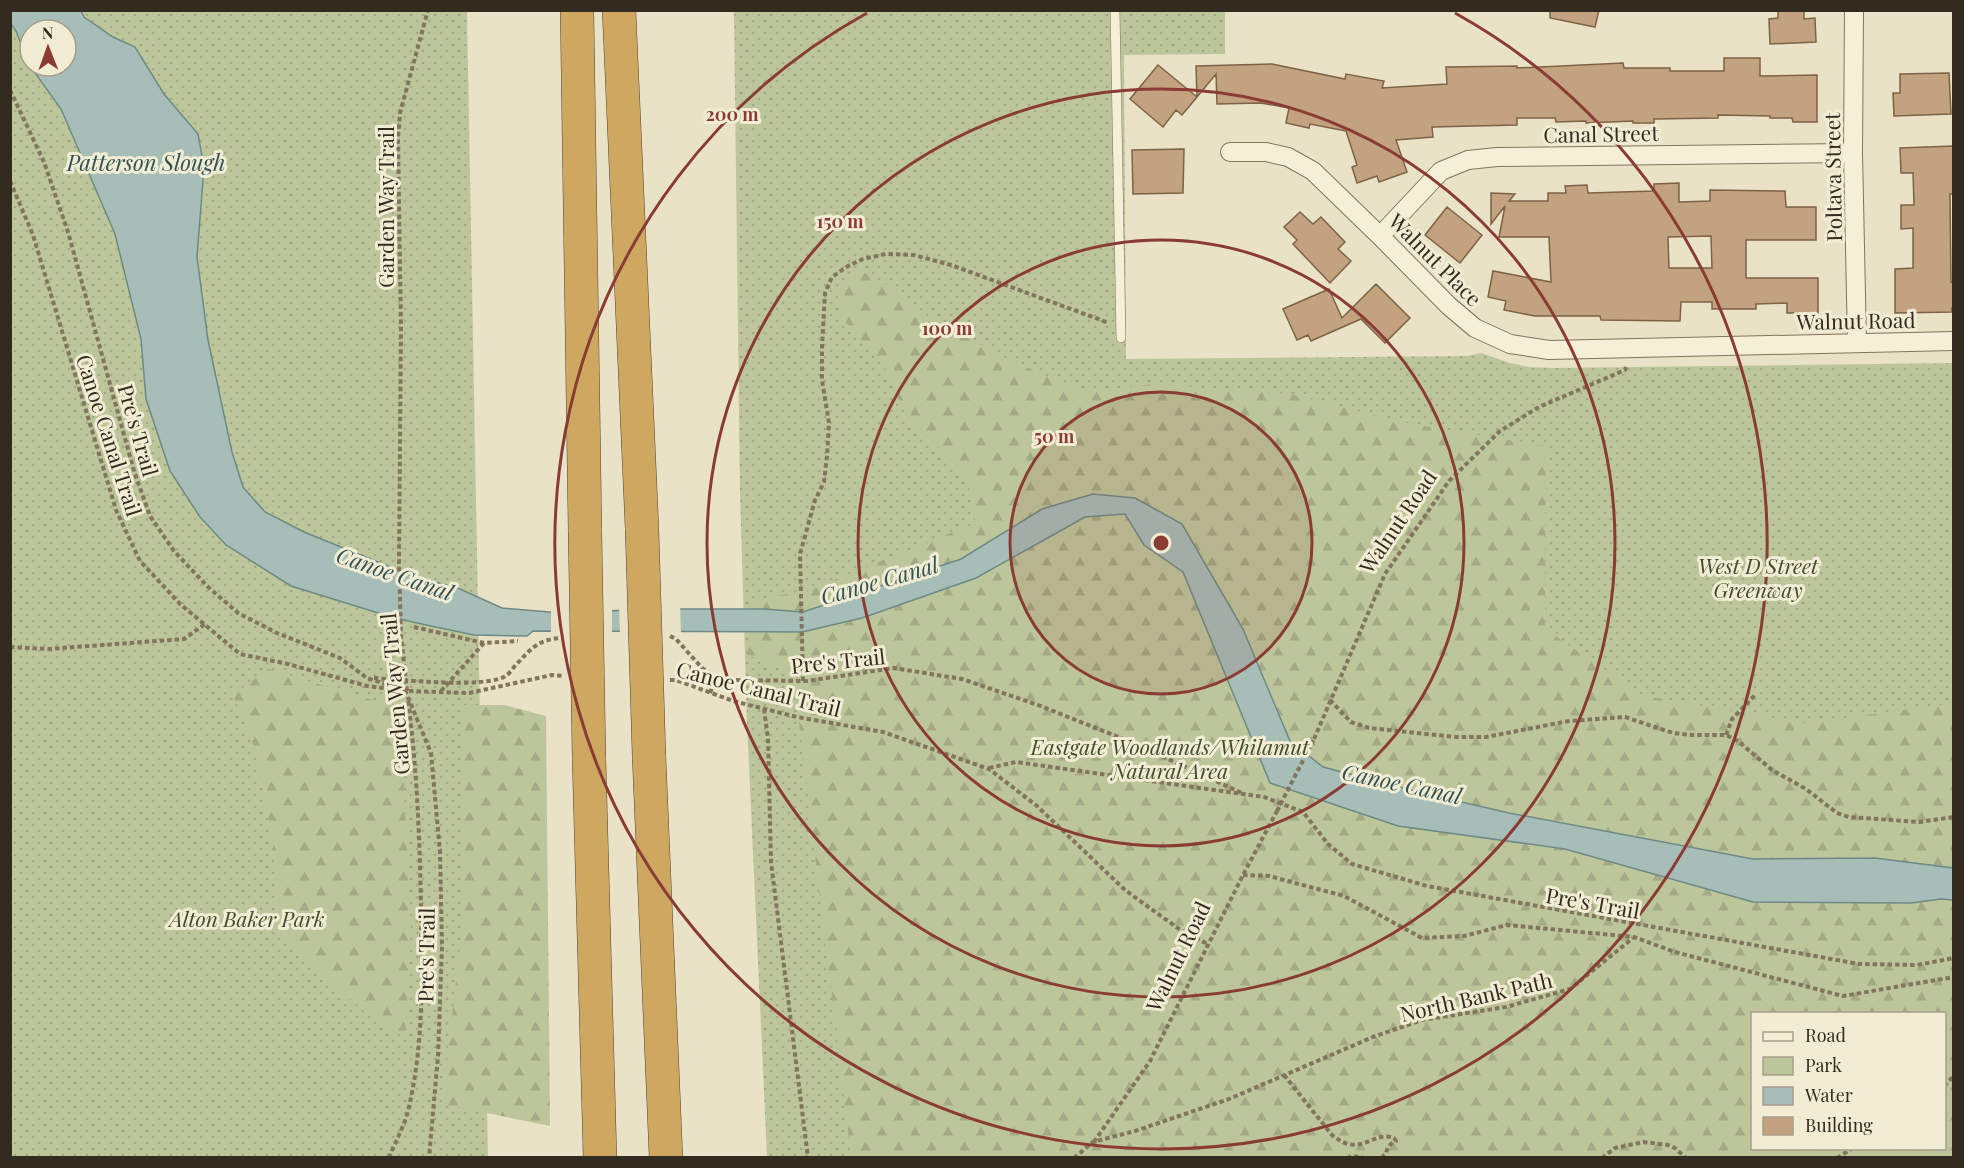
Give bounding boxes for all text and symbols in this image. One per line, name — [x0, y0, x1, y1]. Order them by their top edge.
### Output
north arrow — [18, 18, 78, 78]
text: N — [42, 22, 54, 43]
text: 200 m — [705, 102, 759, 126]
street label: Poltava Street — [1817, 112, 1847, 242]
street label: Canal Street — [1543, 118, 1660, 148]
street label: Garden Way Trail — [371, 126, 399, 288]
water label: Patterson Slough — [66, 147, 225, 177]
street label: Walnut Place — [1383, 206, 1489, 312]
text: 150 m — [816, 209, 864, 233]
street label: Walnut Road — [1795, 305, 1916, 335]
text: 100 m — [922, 316, 973, 340]
street label: Canoe Canal Trail — [71, 351, 149, 519]
street label: Pre's Trail — [112, 381, 166, 479]
text: 50 m — [1034, 424, 1075, 448]
street label: Walnut Road — [1351, 464, 1442, 579]
centre of rings — [1151, 533, 1171, 553]
water label: Canoe Canal — [333, 539, 458, 607]
water label: Canoe Canal — [817, 549, 942, 611]
park label: West D Street Greenway — [1698, 551, 1819, 603]
street label: Garden Way Trail — [373, 612, 415, 776]
street label: Pre's Trail — [789, 641, 887, 679]
street label: Canoe Canal Trail — [674, 654, 844, 722]
park label: Eastgate Woodlands/Whilamut Natural Area — [1030, 732, 1310, 784]
water label: Canoe Canal — [1340, 756, 1465, 810]
street label: Pre's Trail — [1544, 880, 1642, 924]
street label: Walnut Road — [1138, 896, 1216, 1017]
park label: Alton Baker Park — [167, 904, 325, 932]
street label: Pre's Trail — [410, 907, 440, 1003]
street label: North Bank Path — [1397, 965, 1555, 1027]
legend — [1751, 1012, 1946, 1150]
text: Road — [1805, 1023, 1846, 1047]
text: Park — [1805, 1053, 1842, 1077]
text: Water — [1804, 1083, 1853, 1107]
text: Building — [1805, 1113, 1873, 1137]

